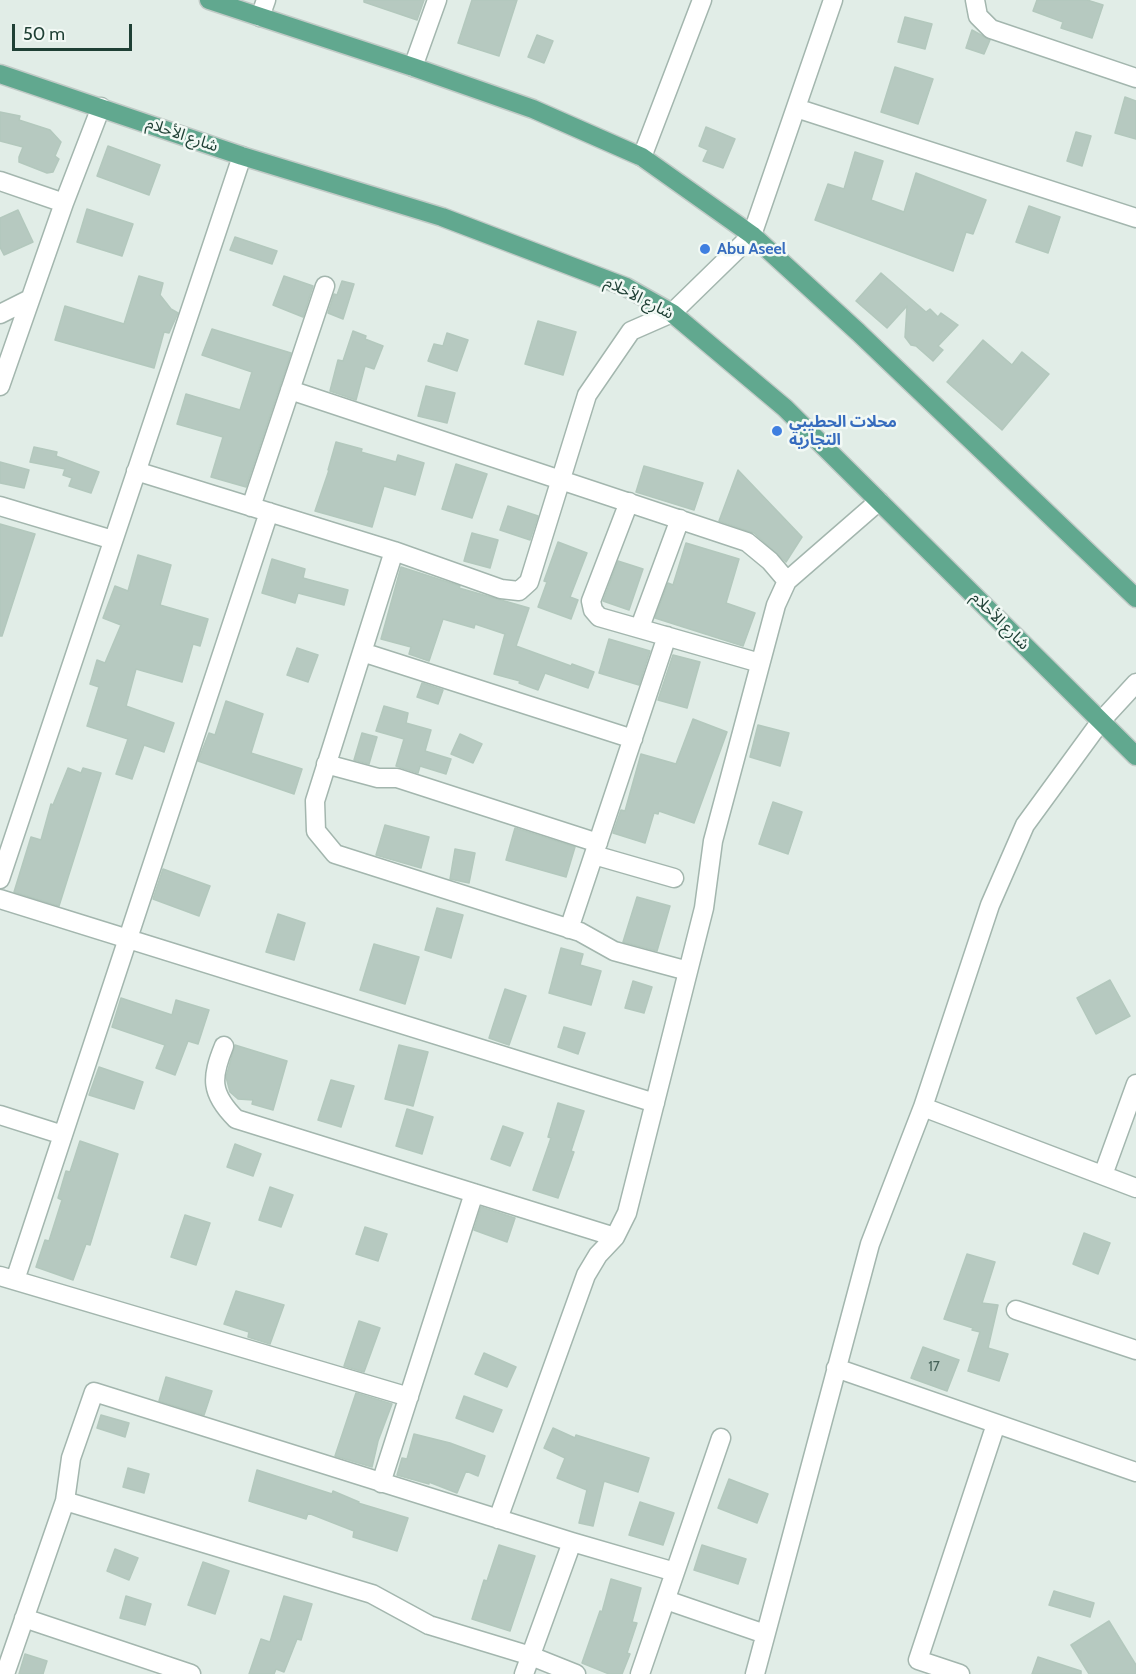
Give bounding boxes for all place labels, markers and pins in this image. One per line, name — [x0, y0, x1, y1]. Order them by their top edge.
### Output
place label: Abu Aseel — [717, 239, 786, 259]
marker: Abu Aseel — [698, 242, 712, 256]
place label: محلات الحطيبي التجاريه — [789, 412, 897, 450]
marker: محلات الحطيبي التجاريه — [770, 424, 784, 438]

